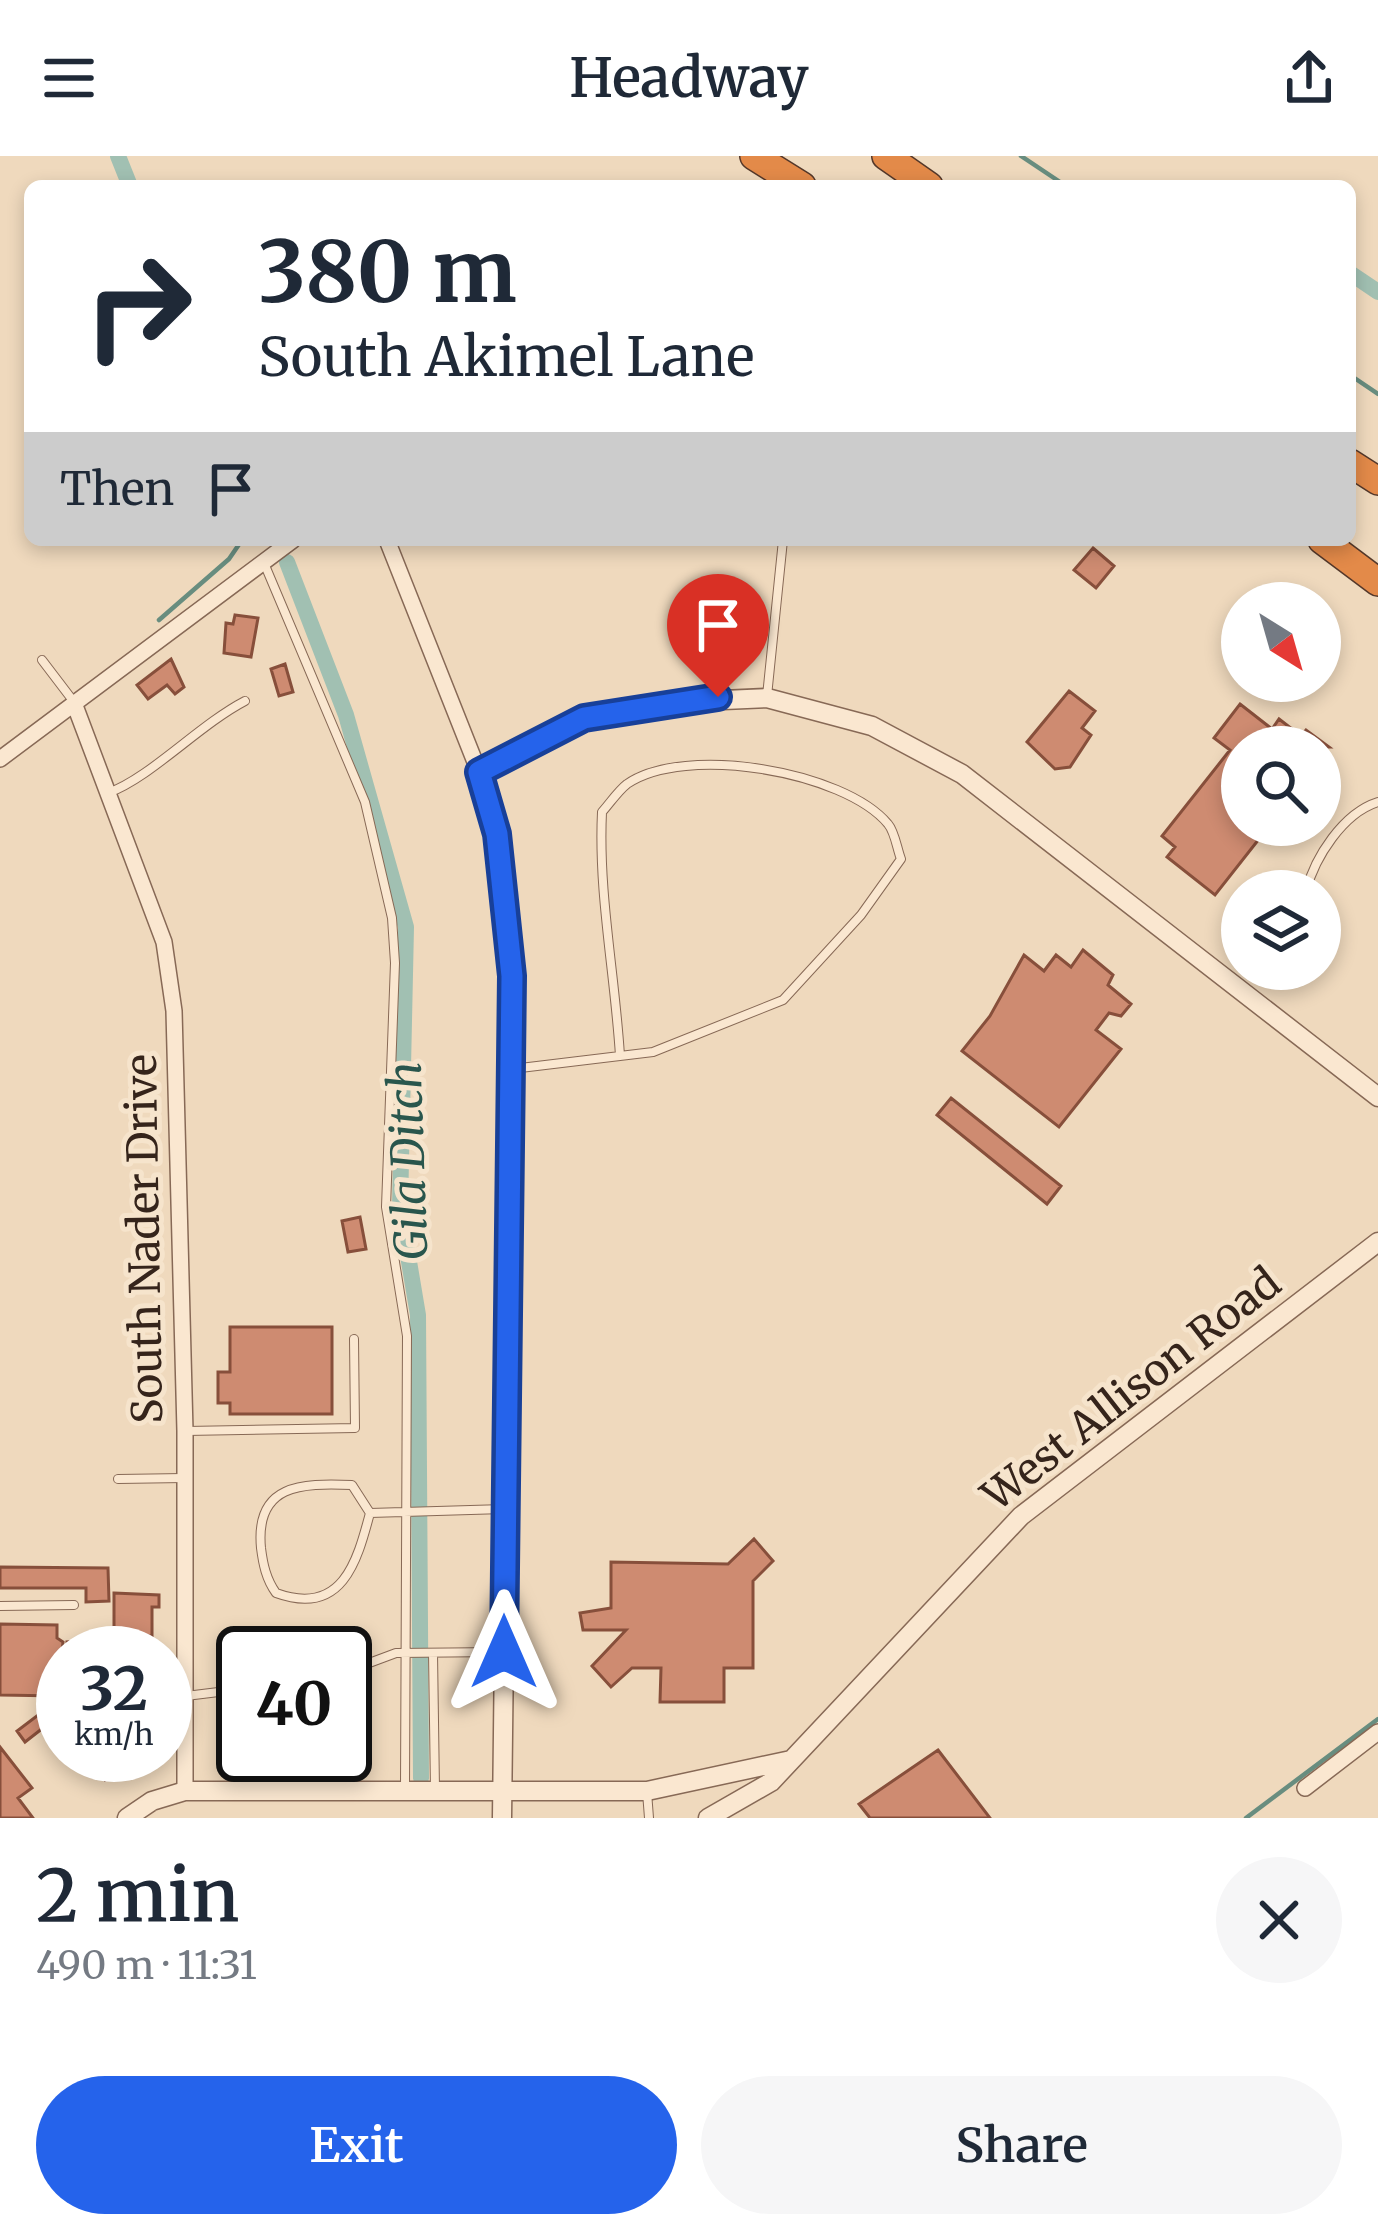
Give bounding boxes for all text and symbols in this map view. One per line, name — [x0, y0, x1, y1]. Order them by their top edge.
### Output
text: Headway — [569, 44, 809, 112]
icon: menu — [36, 45, 102, 111]
icon: share — [1276, 45, 1342, 111]
text: 380 m — [258, 219, 517, 325]
icon: right — [60, 228, 216, 384]
text: South Akimel Lane — [258, 323, 754, 391]
icon: arrive — [198, 456, 264, 522]
text: Then — [60, 461, 174, 517]
pin — [667, 574, 769, 697]
north arrow — [1221, 582, 1341, 702]
map controls — [1221, 582, 1341, 990]
icon: arrive — [685, 592, 751, 658]
button: search — [1221, 726, 1341, 846]
button: layers — [1221, 870, 1341, 990]
street label: South Nader Drive — [115, 1054, 173, 1424]
water label: Gila Ditch — [377, 1061, 439, 1261]
street label: West Allison Road — [971, 1256, 1290, 1522]
position arrow — [441, 1589, 567, 1715]
speed limit sign: 40 — [216, 1626, 372, 1782]
text: 32 — [80, 1651, 148, 1726]
text: km/h — [74, 1715, 154, 1753]
text: 2 min — [36, 1850, 239, 1941]
button: close — [1216, 1857, 1342, 1983]
text: 490 m · 11:31 — [36, 1941, 257, 1990]
button: Exit — [36, 2076, 677, 2214]
button: Share — [701, 2076, 1342, 2214]

